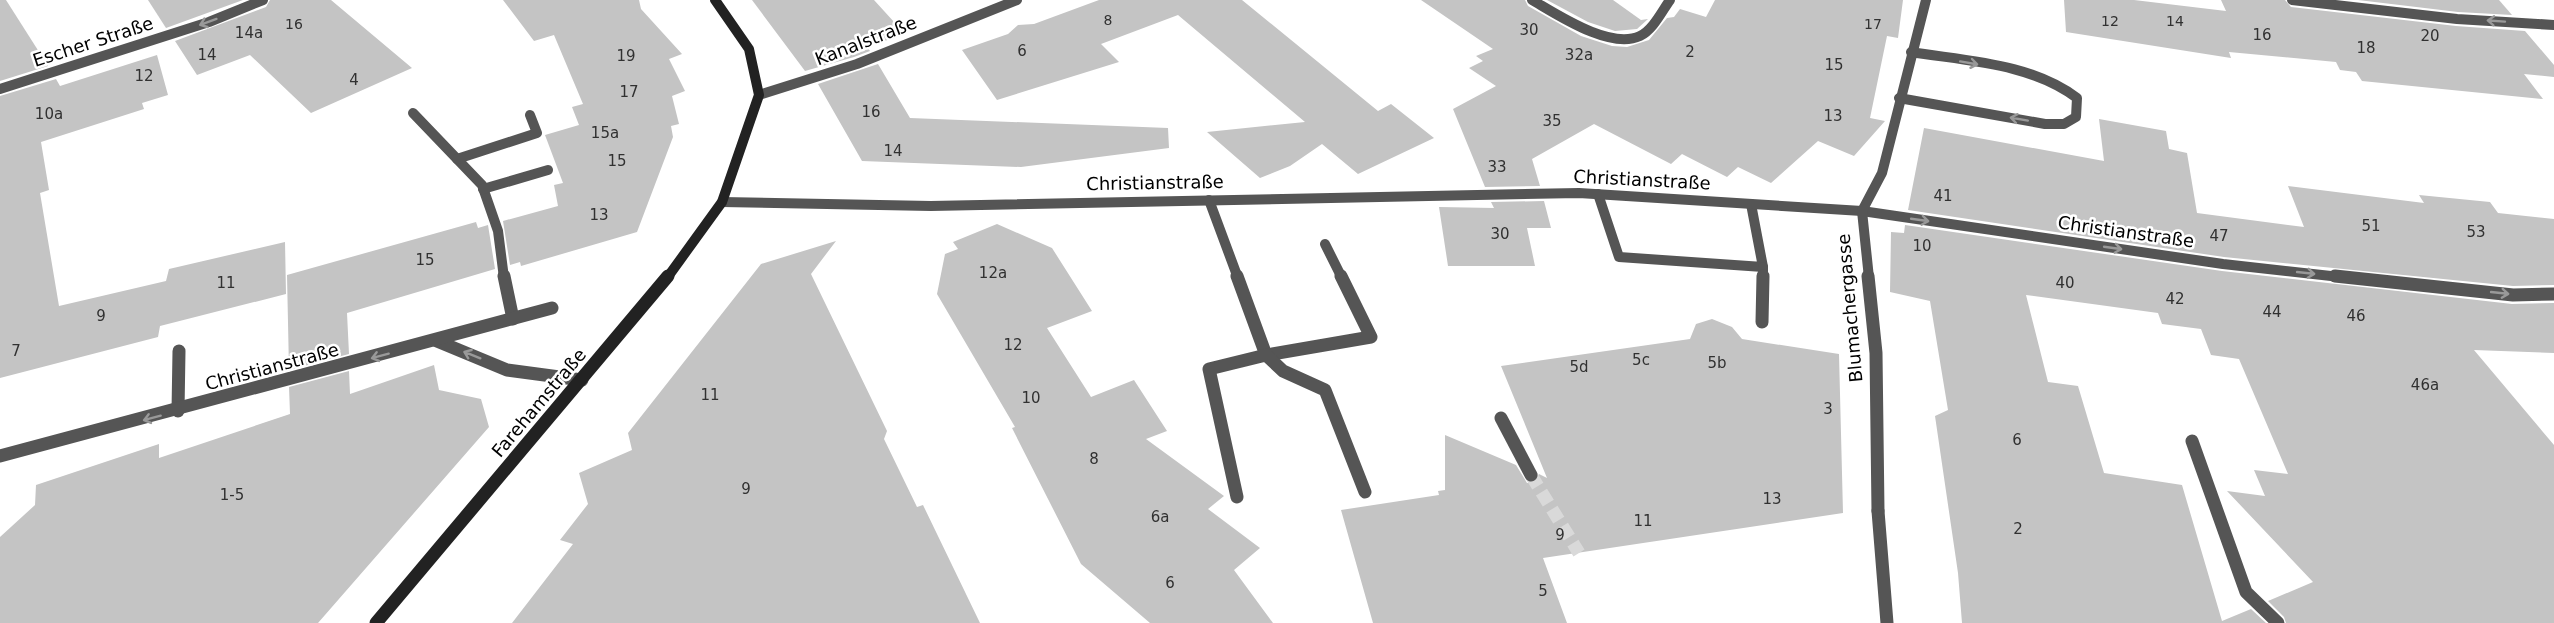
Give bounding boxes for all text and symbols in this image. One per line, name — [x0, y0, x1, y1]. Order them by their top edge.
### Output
street label: Escher Straße — [30, 12, 156, 71]
street label: Kanalstraße — [812, 12, 920, 70]
house number: 8 — [1104, 12, 1112, 28]
house number: 12 — [2101, 13, 2119, 29]
house number: 14 — [2166, 13, 2184, 29]
house number: 16 — [285, 16, 303, 32]
house number: 17 — [1864, 16, 1882, 32]
one-way arrow — [2486, 16, 2506, 27]
one-way arrow — [200, 18, 218, 29]
house number: 30 — [1519, 21, 1539, 39]
house number: 14a — [235, 24, 263, 42]
house number: 16 — [2252, 26, 2272, 44]
house number: 20 — [2420, 27, 2440, 45]
house number: 18 — [2356, 39, 2376, 57]
house number: 6 — [1017, 42, 1027, 60]
house number: 2 — [1685, 43, 1695, 61]
house number: 14 — [197, 46, 217, 64]
house number: 32a — [1565, 46, 1593, 64]
house number: 19 — [616, 47, 636, 65]
house number: 15 — [1824, 56, 1844, 74]
one-way arrow — [1958, 58, 1978, 69]
house number: 12 — [134, 67, 154, 85]
house number: 4 — [349, 71, 359, 89]
house number: 17 — [619, 83, 639, 101]
house number: 16 — [861, 103, 881, 121]
house number: 10a — [35, 105, 63, 123]
house number: 13 — [1823, 107, 1843, 125]
house number: 35 — [1542, 112, 1562, 130]
one-way arrow — [2010, 113, 2029, 124]
house number: 15a — [591, 124, 619, 142]
house number: 14 — [883, 142, 903, 160]
house number: 15 — [607, 152, 627, 170]
house number: 33 — [1487, 158, 1507, 176]
street label: Christianstraße — [1573, 165, 1711, 194]
street label: Christianstraße — [1086, 171, 1224, 194]
house number: 41 — [1933, 187, 1953, 205]
house number: 13 — [589, 206, 609, 224]
street label: Christianstraße — [2057, 212, 2196, 251]
one-way arrow — [1909, 214, 1929, 225]
house number: 51 — [2361, 217, 2381, 235]
house number: 53 — [2466, 223, 2486, 241]
house number: 30 — [1490, 225, 1510, 243]
house number: 47 — [2209, 227, 2229, 245]
street label: Blumachergasse — [1833, 233, 1866, 383]
house number: 10 — [1912, 237, 1932, 255]
one-way arrow — [2102, 243, 2122, 254]
house number: 15 — [415, 251, 435, 269]
house number: 12a — [979, 264, 1007, 282]
one-way arrow — [2296, 268, 2315, 279]
house number: 11 — [216, 274, 236, 292]
house number: 40 — [2055, 274, 2075, 292]
one-way arrow — [2489, 288, 2509, 299]
house number: 42 — [2165, 290, 2185, 308]
house number: 44 — [2262, 303, 2282, 321]
house number: 9 — [96, 307, 106, 325]
house number: 46 — [2346, 307, 2366, 325]
house number: 12 — [1003, 336, 1023, 354]
street label: Christianstraße — [203, 339, 341, 394]
house number: 7 — [11, 342, 21, 360]
street label: Farehamstraße — [487, 344, 590, 461]
one-way arrow — [463, 349, 482, 360]
one-way arrow — [371, 351, 390, 362]
house number: 5c — [1632, 351, 1650, 369]
house number: 5b — [1707, 354, 1727, 372]
house number: 5d — [1569, 358, 1589, 376]
house number: 46a — [2411, 376, 2439, 394]
house number: 11 — [700, 386, 720, 404]
house number: 10 — [1021, 389, 1041, 407]
house number: 3 — [1823, 400, 1833, 418]
one-way arrow — [142, 413, 161, 424]
house number: 6 — [2012, 431, 2022, 449]
house number: 8 — [1089, 450, 1099, 468]
house number: 9 — [741, 480, 751, 498]
house number: 1-5 — [220, 486, 244, 504]
house number: 13 — [1762, 490, 1782, 508]
house number: 6a — [1151, 508, 1169, 526]
house number: 11 — [1633, 512, 1653, 530]
house number: 2 — [2013, 520, 2023, 538]
house number: 9 — [1555, 526, 1565, 544]
house number: 6 — [1165, 574, 1175, 592]
house number: 5 — [1538, 582, 1548, 600]

